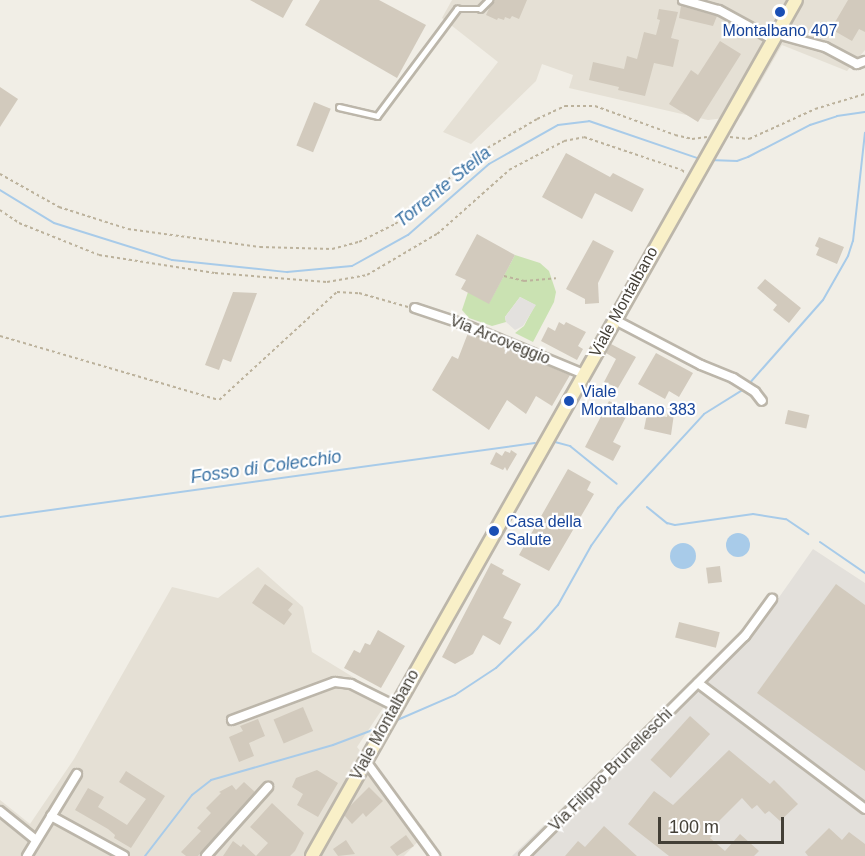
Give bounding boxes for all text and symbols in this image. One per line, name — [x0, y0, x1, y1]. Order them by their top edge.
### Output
marker: Montalbano 407 — [773, 5, 787, 19]
place label: Montalbano 407 — [723, 21, 837, 41]
water label: Torrente Stella — [391, 142, 495, 232]
street label: Viale Montalbano — [586, 243, 662, 361]
street label: Via Arcoveggio — [447, 311, 553, 369]
place label: Viale Montalbano 383 — [581, 382, 696, 420]
marker: Viale Montalbano 383 — [562, 394, 576, 408]
water label: Fosso di Colecchio — [189, 446, 343, 488]
place label: Casa della Salute — [506, 512, 582, 550]
marker: Casa della Salute — [487, 524, 501, 538]
street label: Viale Montalbano — [347, 666, 423, 784]
street label: Via Filippo Brunelleschi — [546, 705, 676, 835]
scale bar — [661, 805, 787, 843]
text: 100 m — [669, 817, 719, 837]

